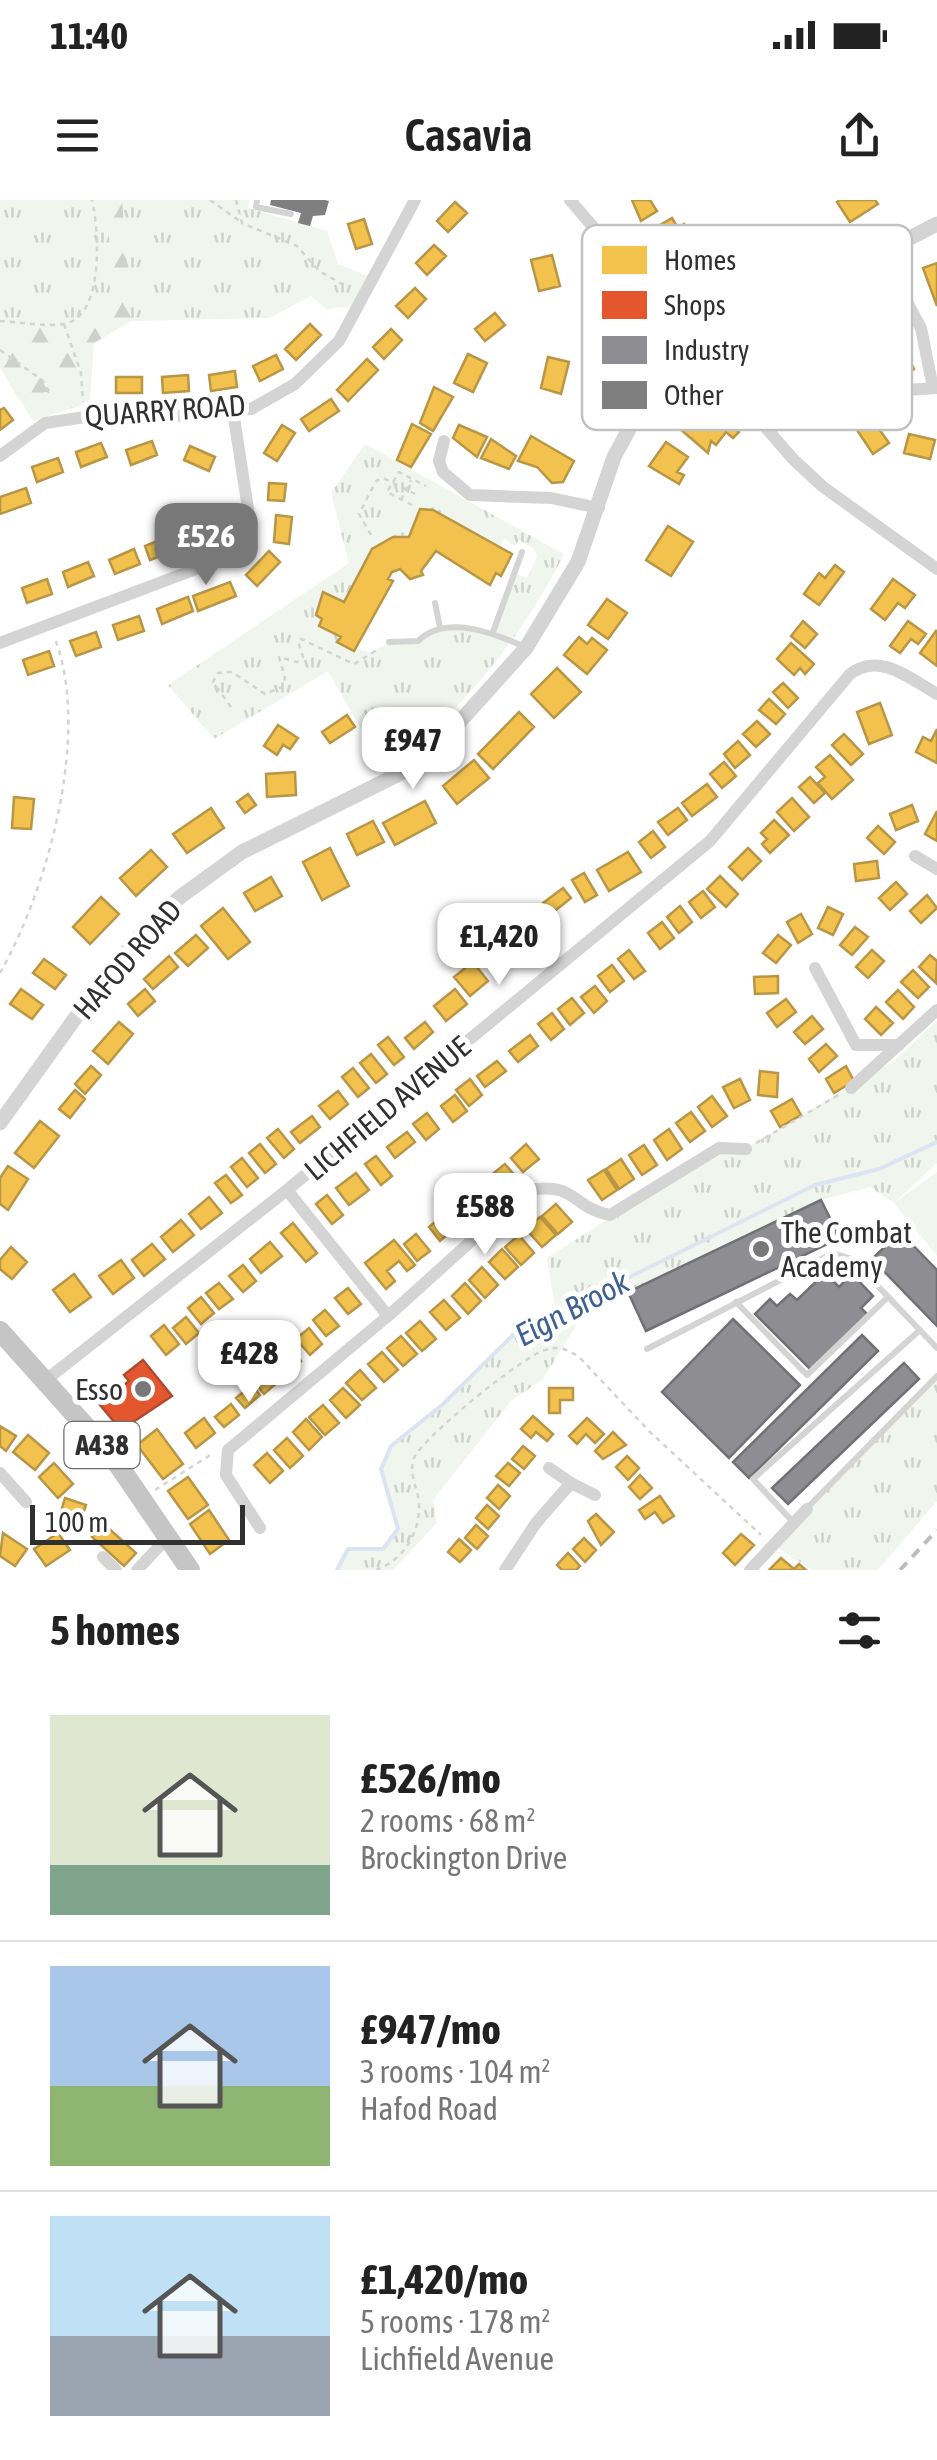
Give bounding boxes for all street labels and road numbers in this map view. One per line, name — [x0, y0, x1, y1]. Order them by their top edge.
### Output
street label: QUARRY ROAD — [84, 387, 246, 433]
street label: HAFOD ROAD — [66, 893, 188, 1025]
street label: LICHFIELD AVENUE — [298, 1029, 477, 1187]
road number: A438 — [64, 1422, 140, 1468]

